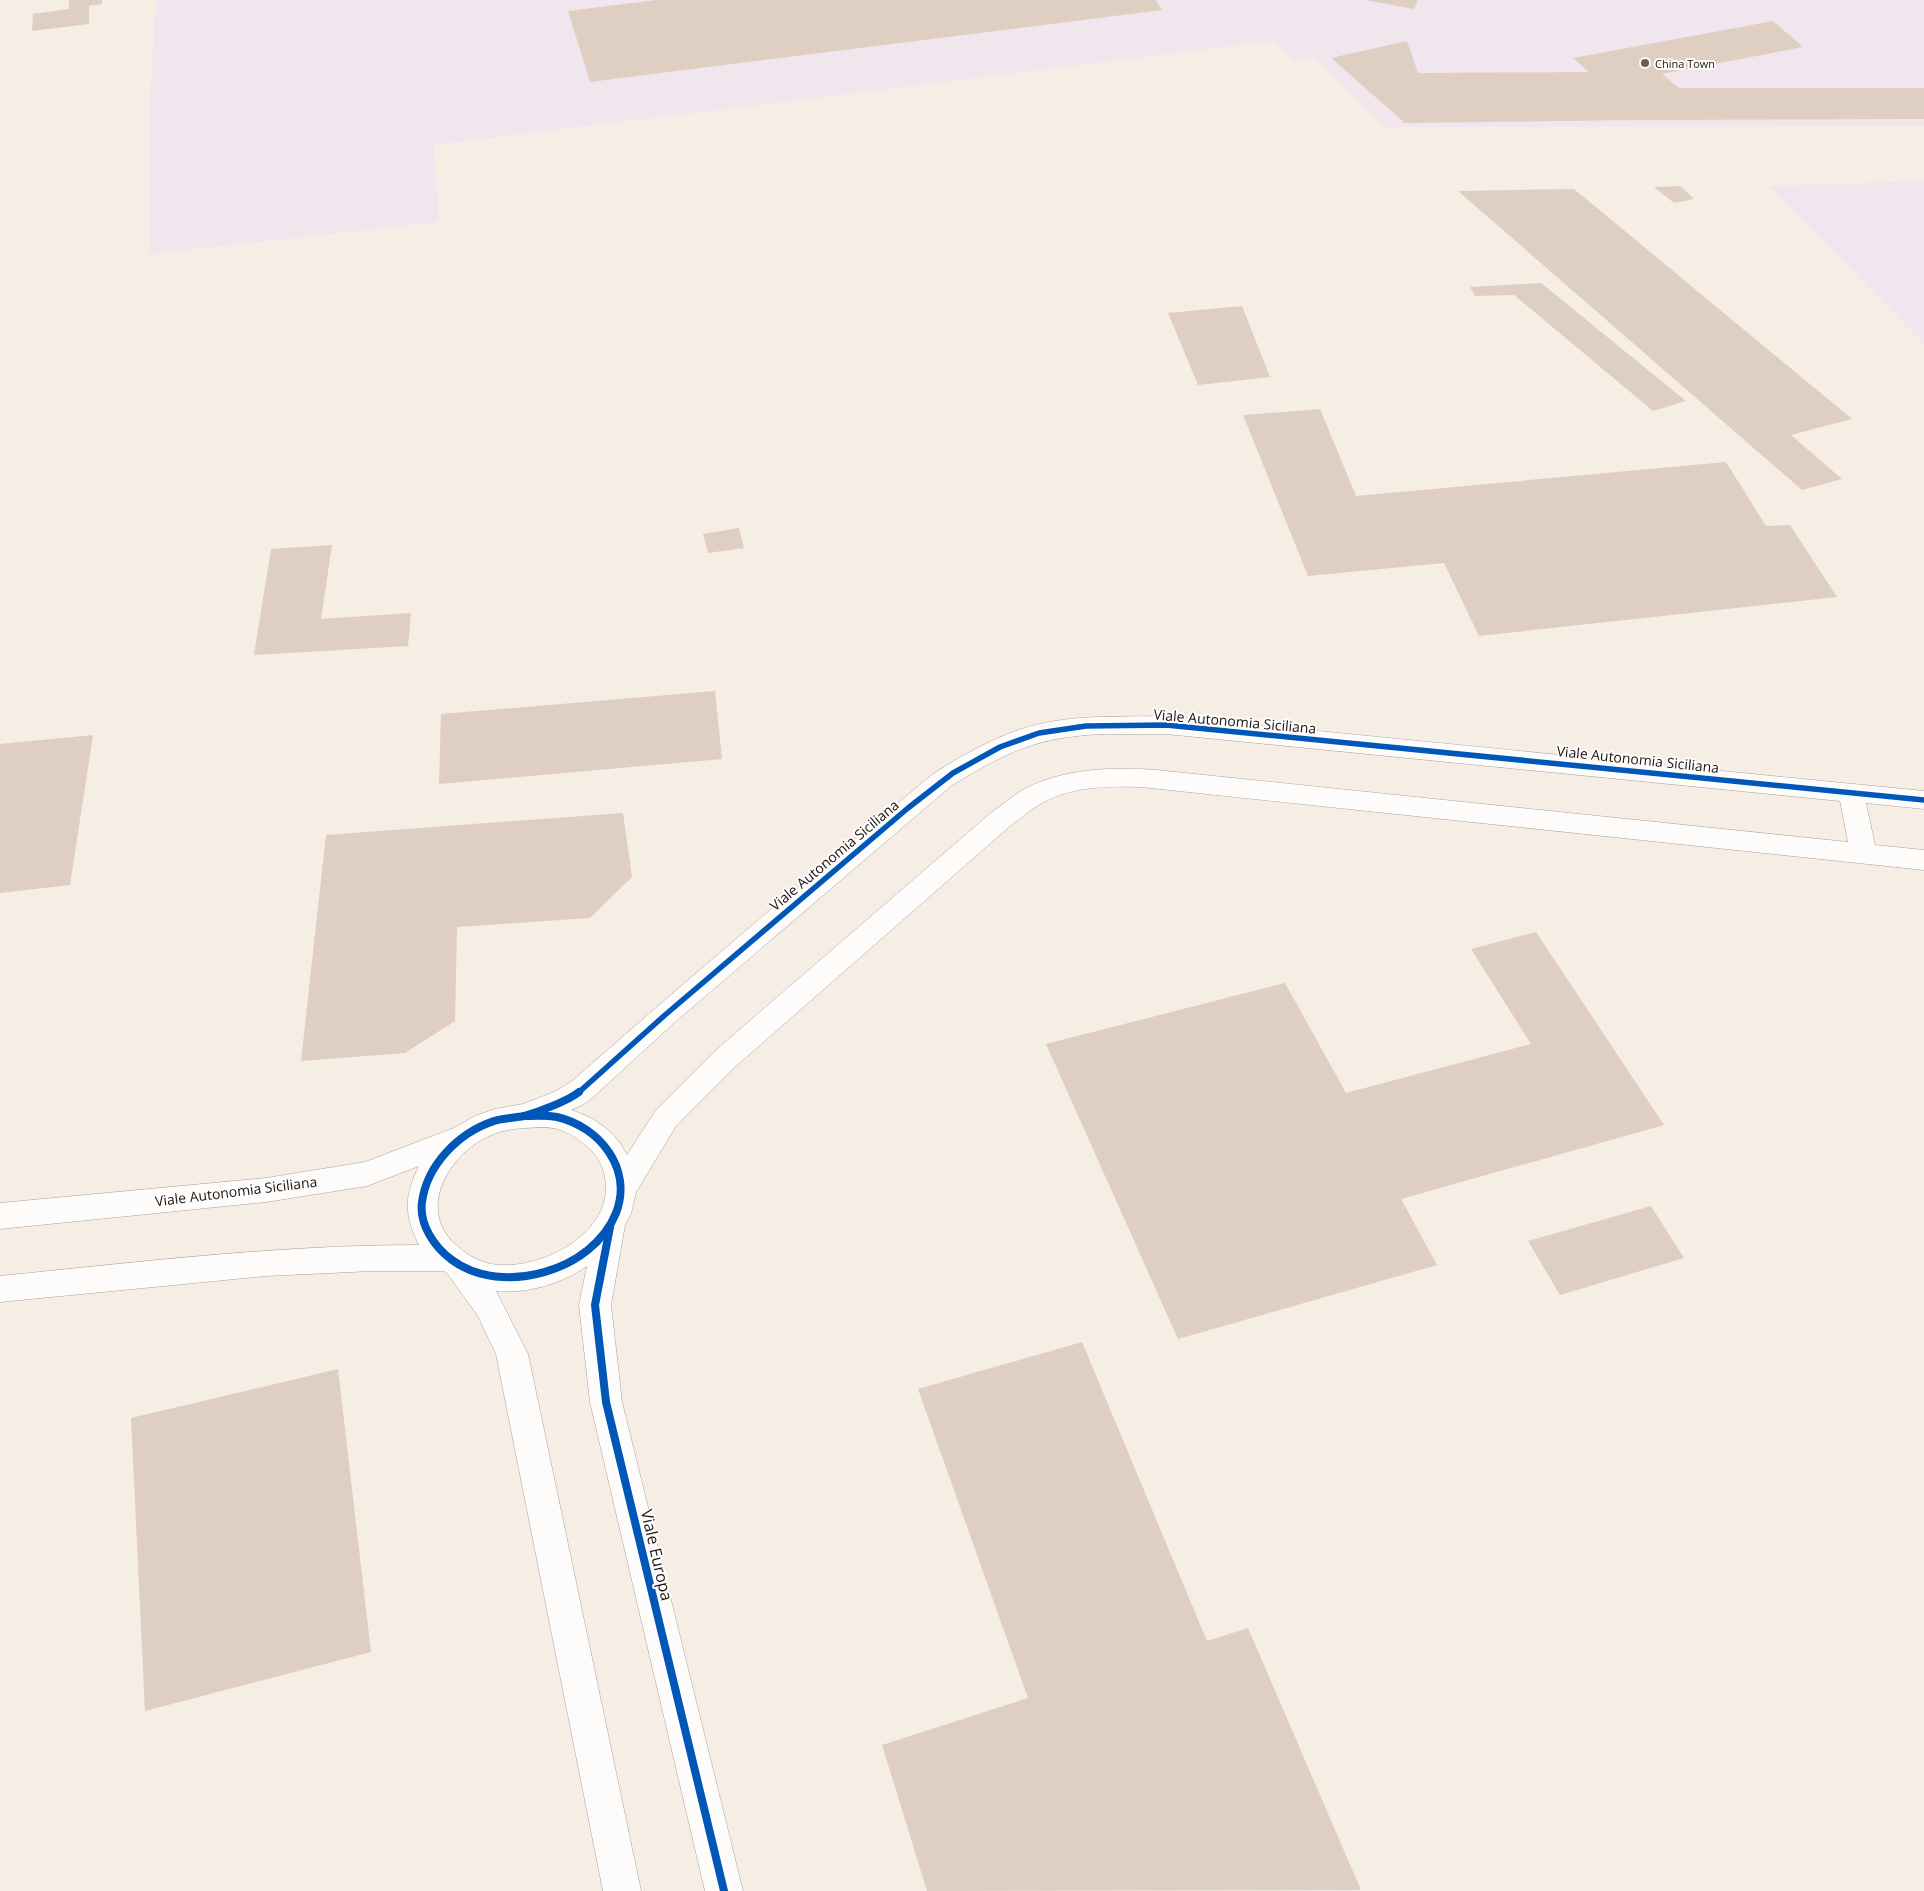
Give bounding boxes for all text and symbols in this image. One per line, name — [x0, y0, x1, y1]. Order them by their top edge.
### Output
place label: China Town — [1655, 56, 1715, 71]
marker: China Town — [1639, 57, 1651, 69]
street label: Viale Autonomia Siciliana — [1153, 704, 1317, 738]
street label: Viale Autonomia Siciliana — [1556, 741, 1720, 777]
street label: Viale Autonomia Siciliana — [765, 795, 903, 915]
street label: Viale Autonomia Siciliana — [154, 1172, 318, 1210]
street label: Viale Europa — [636, 1507, 678, 1603]

